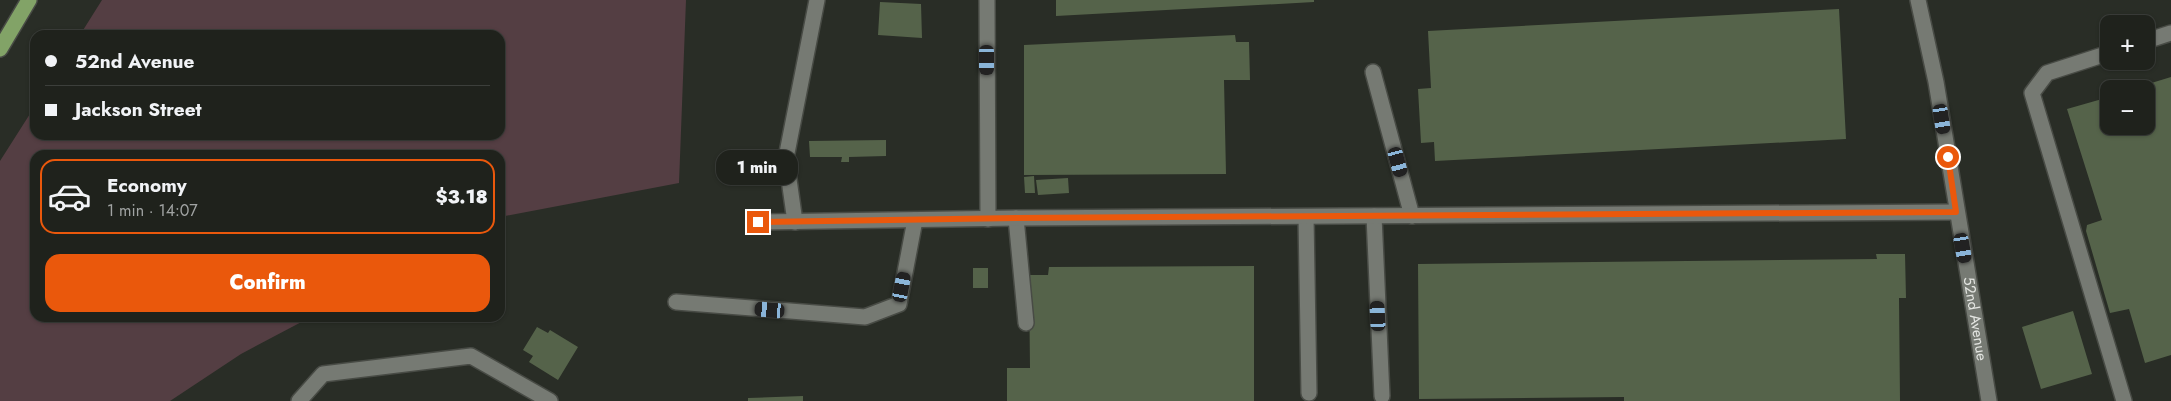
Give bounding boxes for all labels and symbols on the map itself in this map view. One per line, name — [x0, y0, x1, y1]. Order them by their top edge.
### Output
car — [979, 45, 994, 75]
car — [1932, 103, 1951, 135]
car — [1386, 146, 1409, 178]
route start — [1937, 146, 1959, 168]
callout: 1 min — [717, 150, 799, 184]
route end — [747, 211, 769, 233]
car — [1953, 232, 1972, 264]
car — [891, 271, 912, 303]
street label: 52nd Avenue — [1958, 275, 1993, 363]
car — [754, 301, 785, 319]
car — [1369, 301, 1386, 331]

